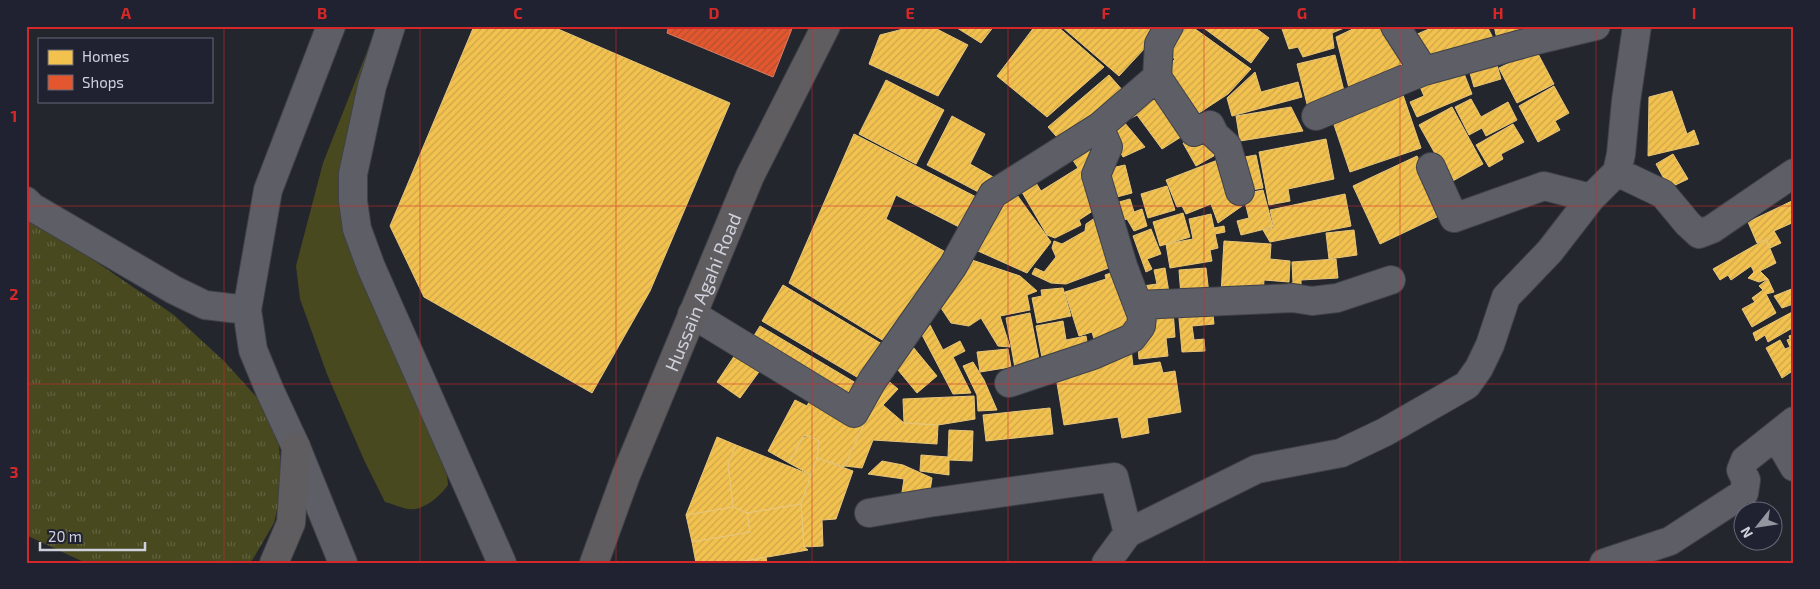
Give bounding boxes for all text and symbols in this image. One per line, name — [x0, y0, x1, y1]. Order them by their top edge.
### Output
text: A — [121, 3, 132, 22]
text: B — [317, 3, 327, 22]
text: C — [513, 3, 523, 22]
text: D — [709, 3, 720, 22]
text: E — [905, 3, 915, 22]
text: F — [1102, 3, 1111, 22]
text: G — [1297, 3, 1307, 22]
text: H — [1492, 3, 1504, 22]
text: I — [1692, 3, 1696, 22]
legend — [38, 38, 212, 102]
text: Homes — [82, 47, 129, 65]
text: Shops — [82, 73, 124, 91]
text: 1 — [11, 106, 17, 125]
street label: Hussain Agahi Road — [659, 209, 745, 374]
text: 2 — [9, 284, 19, 303]
text: 3 — [9, 462, 19, 481]
north arrow — [1732, 502, 1782, 552]
scale bar — [40, 519, 145, 551]
text: N — [1736, 524, 1756, 541]
text: 20 m — [48, 527, 82, 545]

